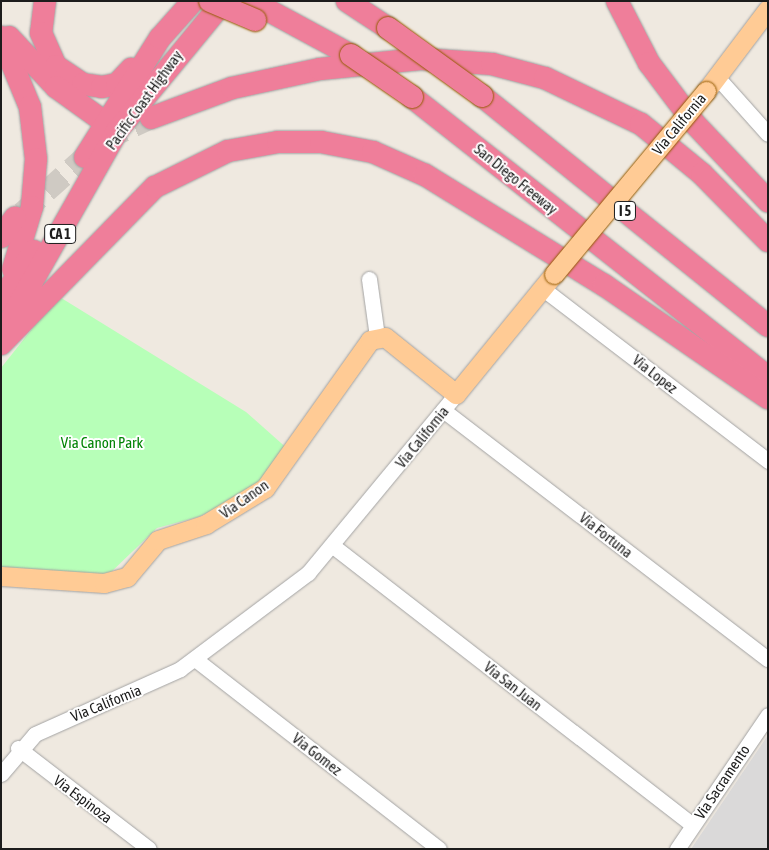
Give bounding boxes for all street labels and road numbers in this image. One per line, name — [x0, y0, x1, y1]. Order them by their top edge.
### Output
street label: Pacific Coast Highway — [102, 47, 186, 153]
street label: Via California — [648, 90, 710, 158]
street label: San Diego Freeway — [471, 140, 561, 218]
road number: I 5 — [614, 200, 636, 222]
road number: CA 1 — [44, 222, 76, 245]
street label: Via Lopez — [629, 351, 681, 397]
street label: Via California — [392, 402, 452, 472]
street label: Via Canon — [216, 476, 272, 522]
street label: Via Fortuna — [576, 509, 636, 561]
street label: Via San Juan — [480, 658, 546, 714]
street label: Via California — [68, 681, 144, 725]
street label: Via Gomez — [289, 729, 345, 779]
street label: Via Sacramento — [691, 741, 753, 823]
street label: Via Espinoza — [50, 771, 116, 827]

